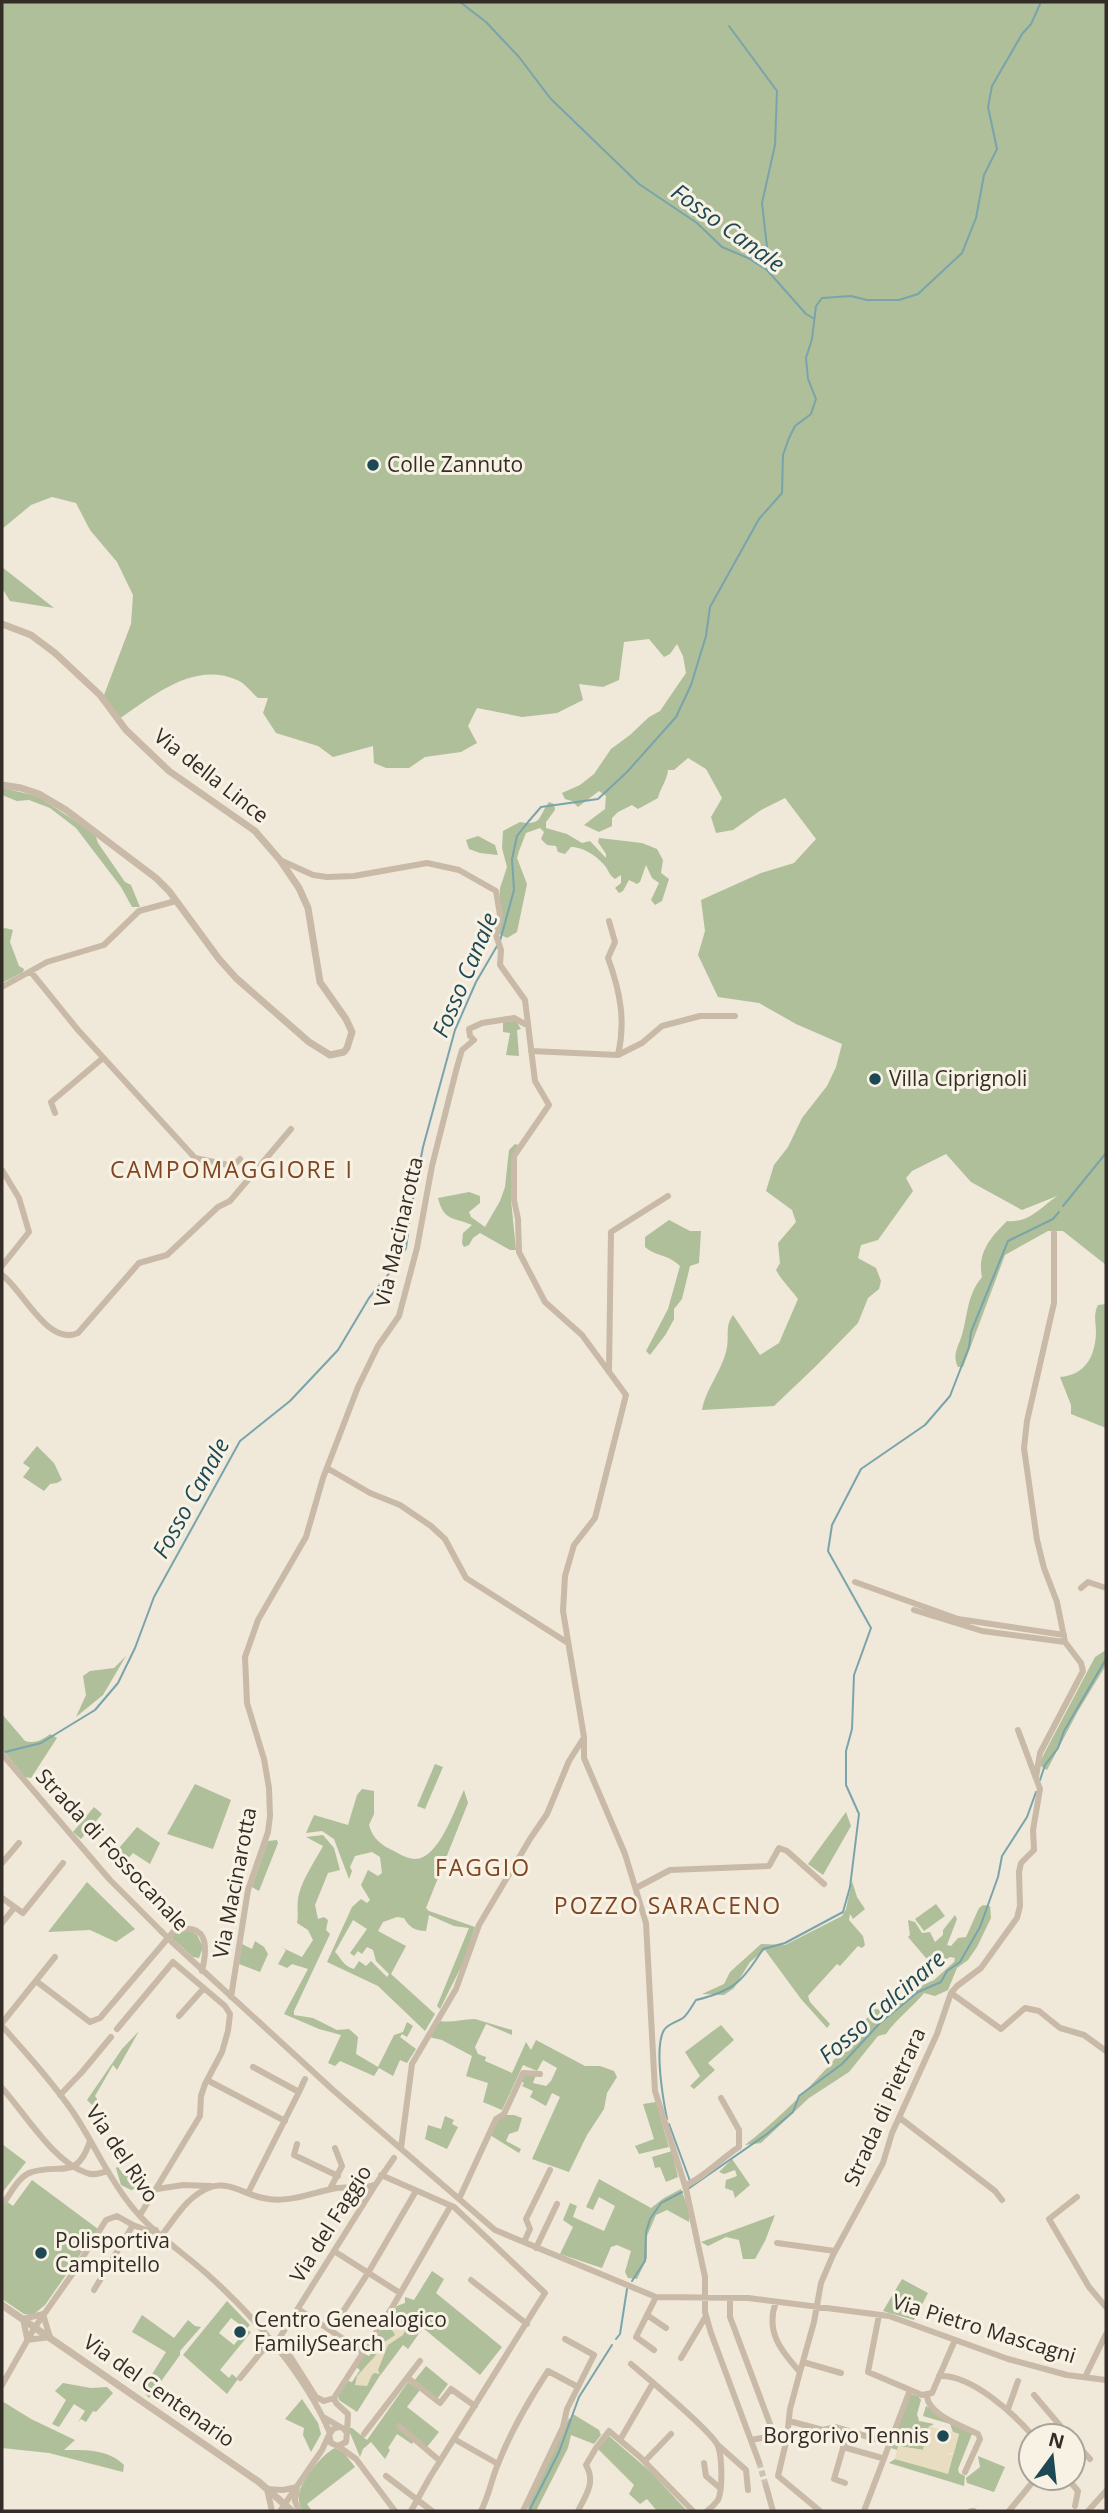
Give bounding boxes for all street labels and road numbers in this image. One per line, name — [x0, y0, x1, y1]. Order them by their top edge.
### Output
street label: Via della Lince — [149, 722, 275, 829]
street label: Via Macinarotta — [367, 1154, 429, 1310]
street label: Strada di Fossocanale — [30, 1762, 195, 1937]
street label: Via Macinarotta — [206, 1805, 262, 1961]
street label: Strada di Pietrara — [837, 2023, 932, 2190]
street label: Via del Rivo — [80, 2099, 166, 2208]
street label: Via del Faggio — [283, 2159, 377, 2288]
street label: Via Pietro Mascagni — [889, 2287, 1080, 2369]
street label: Via del Centenario — [78, 2327, 241, 2453]

